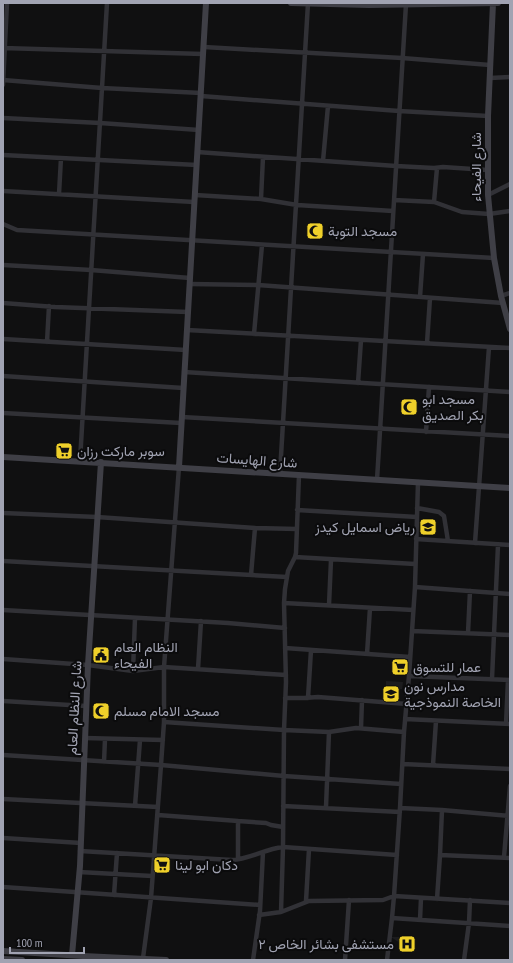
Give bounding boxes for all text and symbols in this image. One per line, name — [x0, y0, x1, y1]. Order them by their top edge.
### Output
street label: شارع الفيحاء — [467, 132, 487, 202]
mosque icon: مسجد التوبة — [305, 221, 325, 241]
place label: مسجد التوبة — [328, 222, 397, 240]
place label: مسجد ابو بكر الصديق — [422, 390, 484, 424]
mosque icon: مسجد ابو بكر الصديق — [399, 397, 419, 417]
supermarket icon: سوبر ماركت رزان — [54, 441, 74, 461]
place label: سوبر ماركت رزان — [77, 442, 165, 460]
street label: شارع الهايسات — [216, 448, 298, 474]
school or university icon: رياض اسمايل كيدز — [418, 517, 438, 537]
place label: رياض اسمايل كيدز — [314, 518, 415, 536]
place label: النظام العام الفيحاء — [114, 638, 178, 672]
public building icon: النظام العام الفيحاء — [91, 645, 111, 665]
supermarket icon: عمار للتسوق — [390, 657, 410, 677]
place label: عمار للتسوق — [413, 658, 481, 676]
street label: شارع النظام العام — [63, 660, 87, 756]
place label: مدارس نون الخاصة النموذجية — [404, 677, 501, 711]
school or university icon: مدارس نون الخاصة النموذجية — [381, 684, 401, 704]
mosque icon: مسجد الامام مسلم — [91, 701, 111, 721]
place label: مسجد الامام مسلم — [114, 702, 219, 720]
supermarket icon: دكان ابو لينا — [152, 855, 172, 875]
place label: دكان ابو لينا — [175, 856, 238, 874]
scale bar — [10, 929, 84, 955]
hospital icon: مستشفى بشائر الخاص ٢ — [397, 934, 417, 954]
text: 100 m — [16, 935, 43, 950]
place label: مستشفى بشائر الخاص ٢ — [258, 935, 394, 953]

